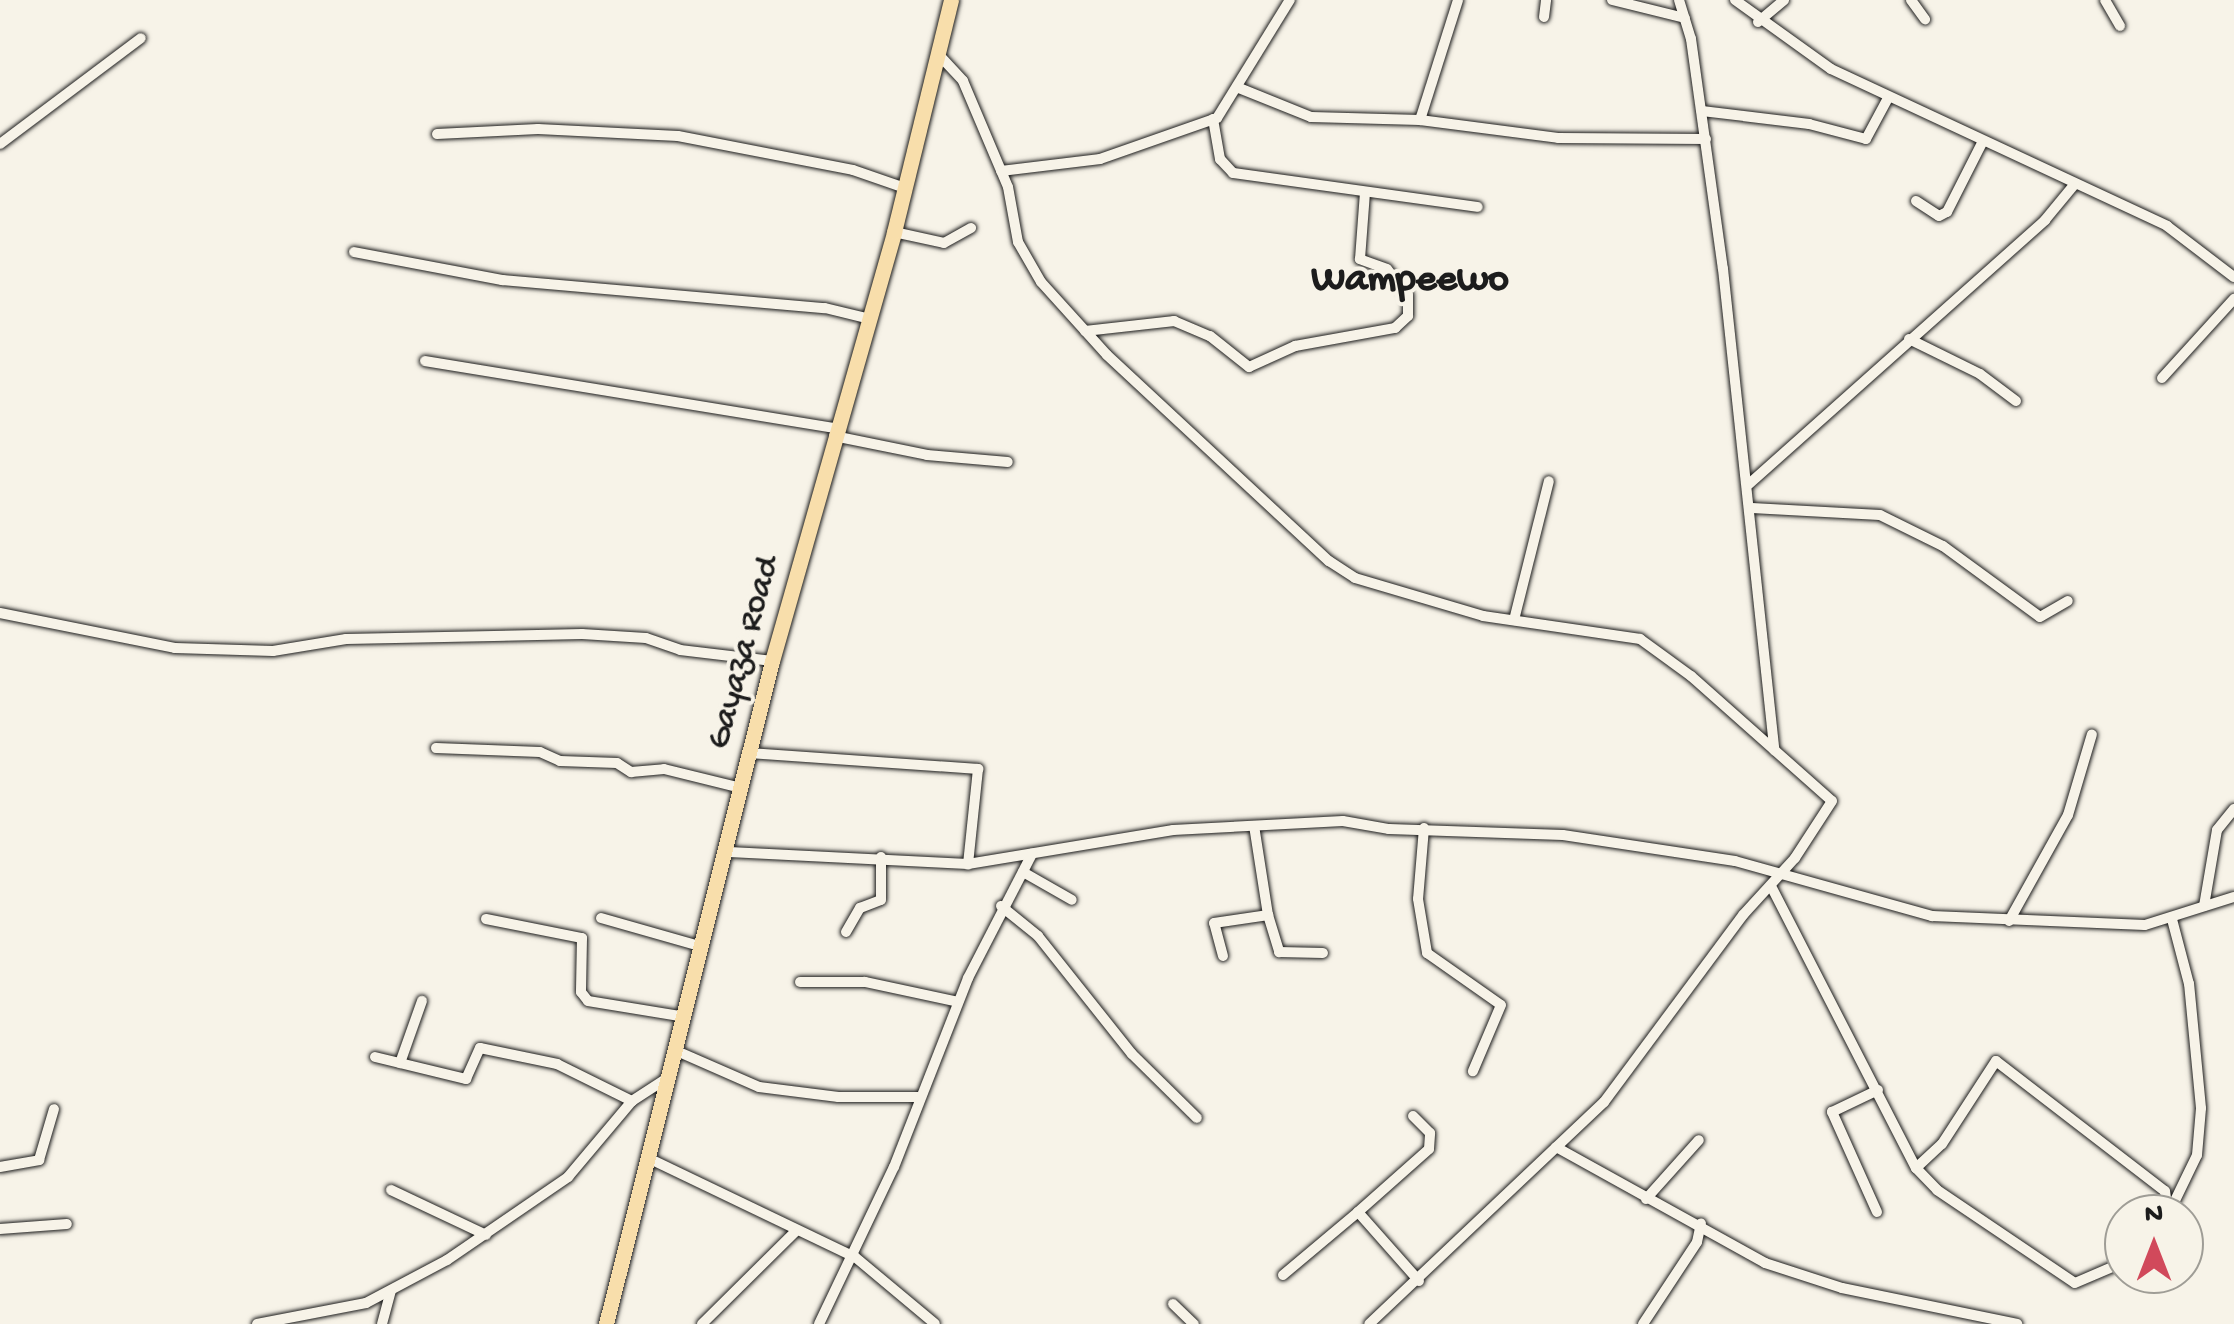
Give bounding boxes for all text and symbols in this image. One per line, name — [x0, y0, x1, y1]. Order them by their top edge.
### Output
district label: Wampeewo — [1311, 257, 1509, 305]
street label: Gayaza Road — [699, 552, 791, 754]
north arrow — [2104, 1194, 2204, 1294]
text: N — [2145, 1199, 2163, 1232]

